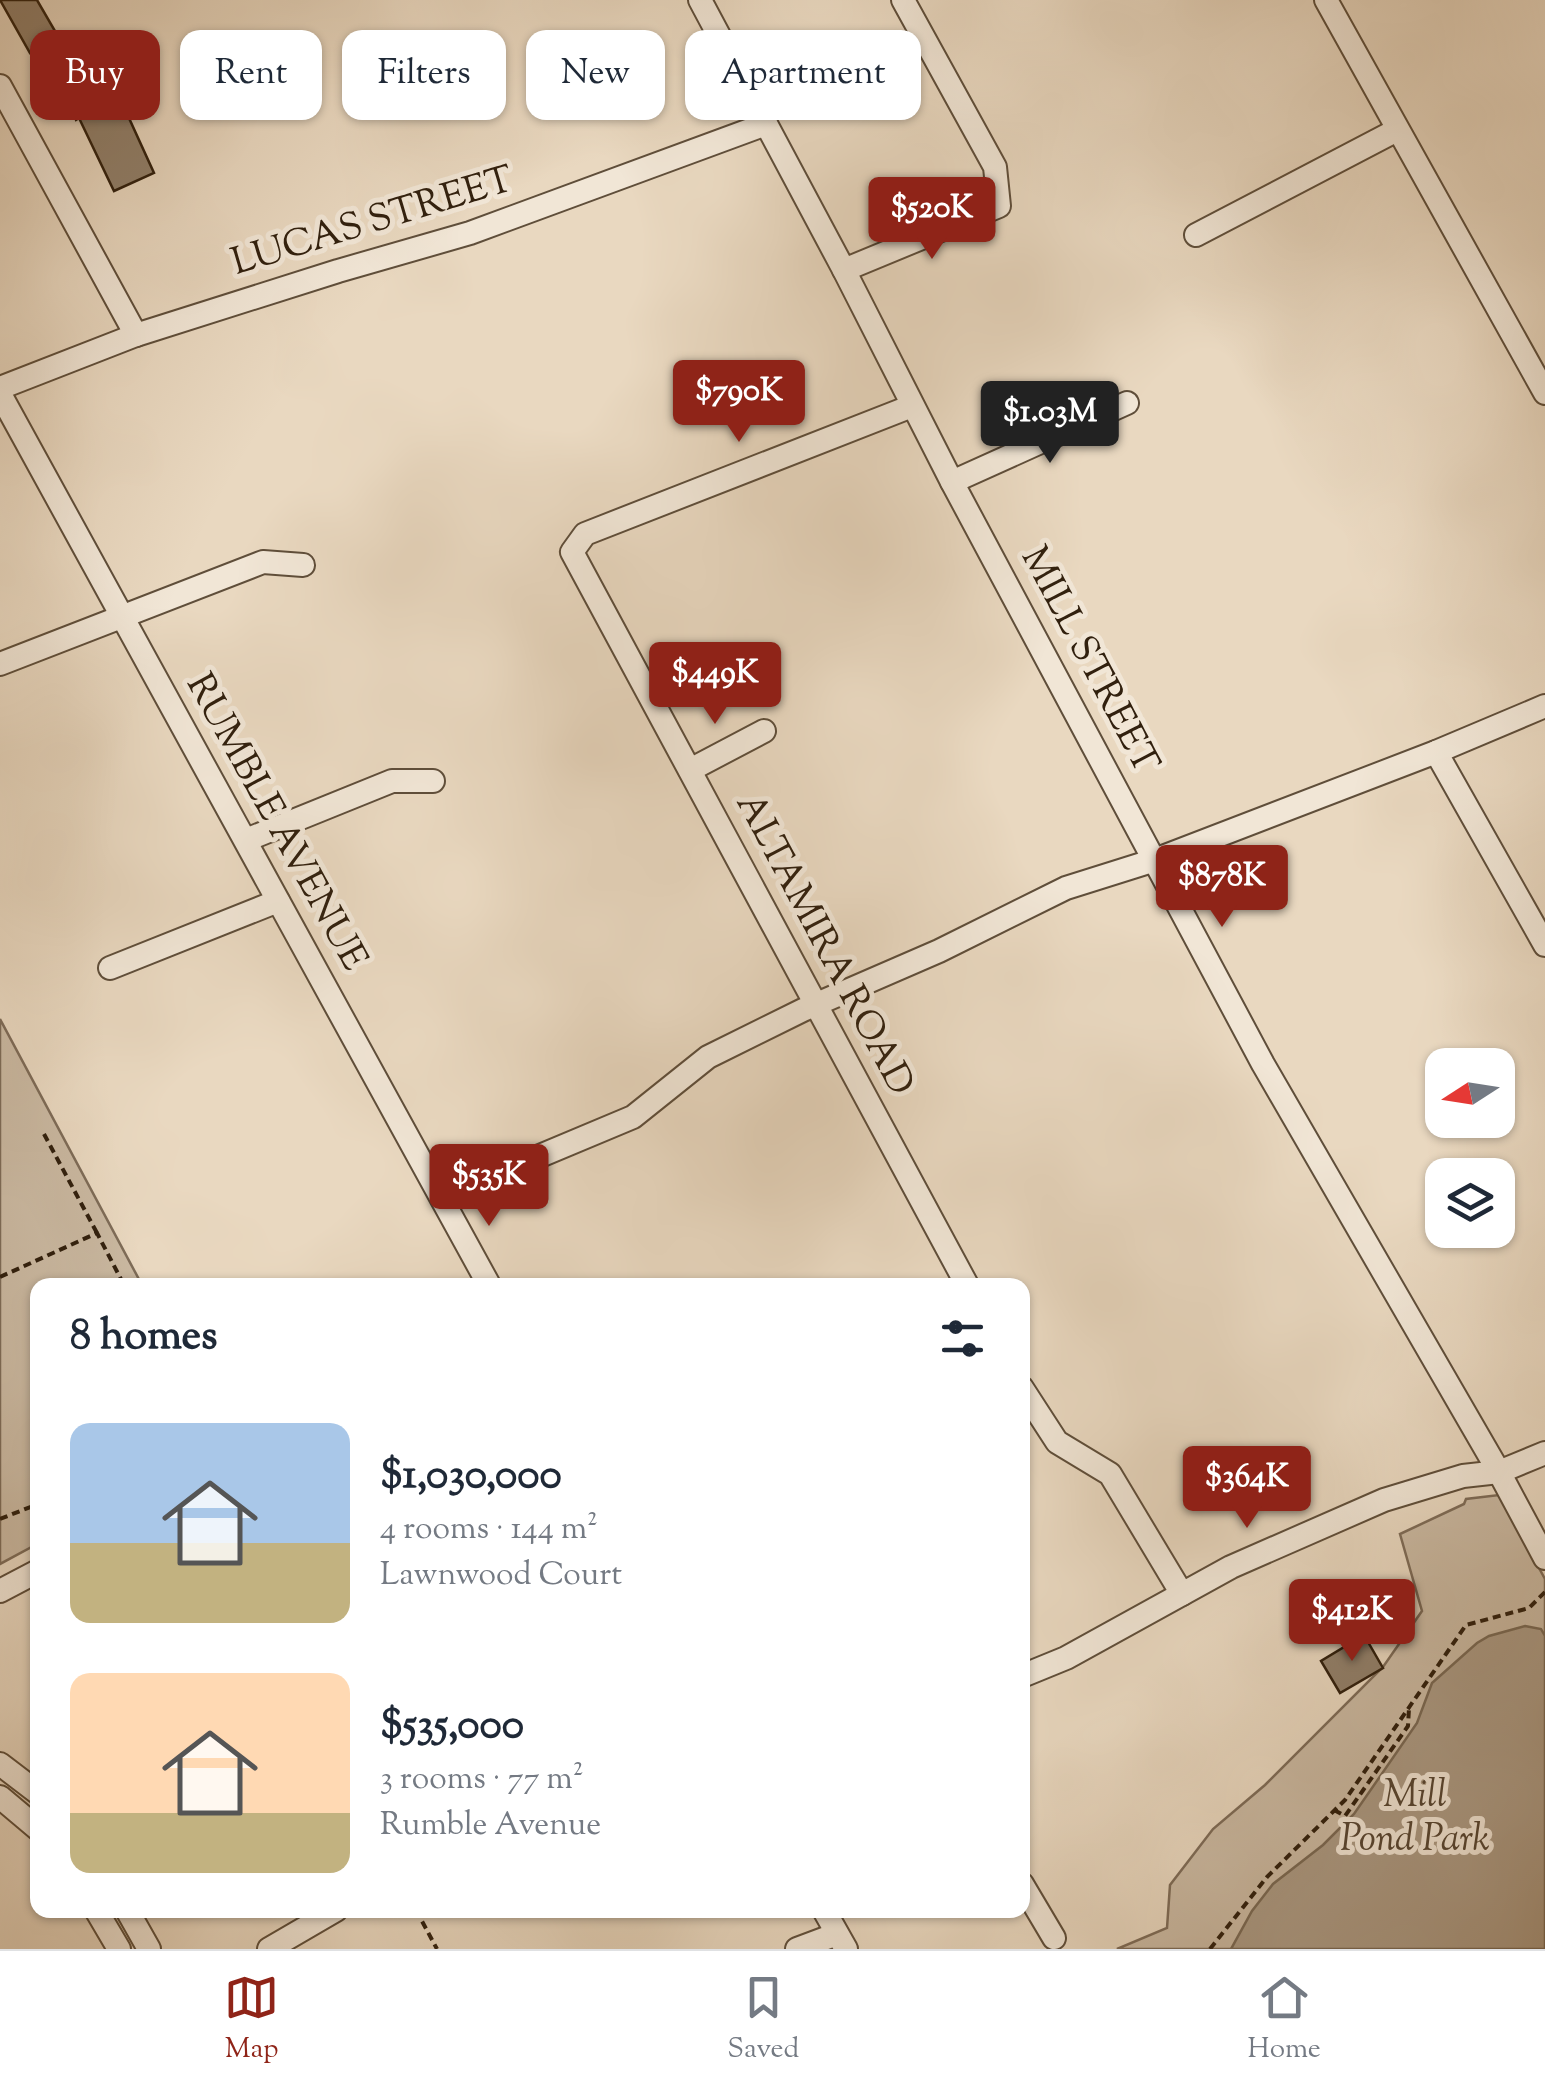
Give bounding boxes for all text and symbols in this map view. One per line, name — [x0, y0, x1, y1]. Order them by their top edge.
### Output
chip: Buy — [30, 30, 160, 120]
chip: Rent — [180, 30, 322, 120]
chip: Filters — [342, 30, 506, 120]
chip: New — [526, 30, 665, 120]
chip: Apartment — [685, 30, 921, 120]
street label: LUCAS STREET — [225, 154, 521, 292]
pin: $520K — [862, 177, 1002, 262]
text: $520K — [890, 186, 974, 232]
pin: $790K — [669, 360, 809, 445]
text: $790K — [695, 369, 783, 415]
pin: $1.03M — [969, 381, 1131, 466]
text: $1.03M — [1003, 390, 1097, 436]
street label: MILL STREET — [1005, 538, 1171, 784]
pin: $449K — [645, 642, 785, 727]
text: $449K — [671, 651, 759, 697]
street label: RUMBLE AVENUE — [171, 665, 379, 981]
street label: ALTAMIRA ROAD — [720, 784, 926, 1106]
pin: $878K — [1152, 845, 1292, 930]
text: $878K — [1178, 854, 1266, 900]
north arrow — [1425, 1048, 1515, 1138]
map controls — [1425, 1048, 1515, 1248]
pin: $535K — [419, 1144, 559, 1229]
text: $535K — [451, 1153, 527, 1199]
button: layers — [1425, 1158, 1515, 1248]
text: 8 homes — [70, 1308, 218, 1368]
icon: filters — [935, 1311, 990, 1366]
pin: $364K — [1177, 1446, 1317, 1531]
text: $1,030,000 — [380, 1447, 562, 1507]
text: $364K — [1205, 1455, 1289, 1501]
icon: home — [150, 1463, 270, 1583]
text: 4 rooms · 144 m² — [380, 1507, 598, 1553]
text: Lawnwood Court — [380, 1553, 622, 1599]
pin: $412K — [1282, 1579, 1422, 1664]
text: $412K — [1311, 1588, 1393, 1634]
text: $535,000 — [380, 1697, 524, 1757]
icon: home — [150, 1713, 270, 1833]
text: 3 rooms · 77 m² — [380, 1757, 584, 1803]
park label: Mill Pond Park — [1340, 1770, 1490, 1868]
text: Rumble Avenue — [380, 1803, 601, 1849]
tab: Map — [224, 1970, 279, 2070]
tab: Saved — [727, 1970, 799, 2070]
tab: Home — [1247, 1970, 1321, 2070]

